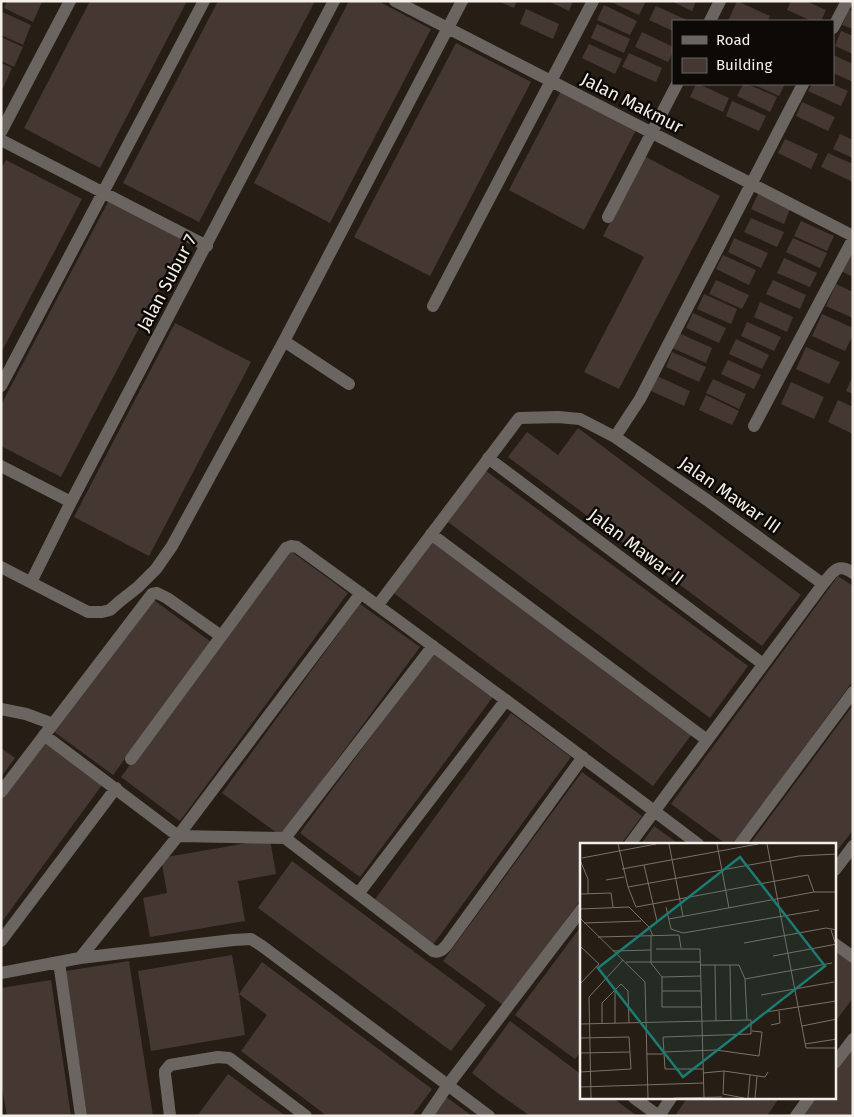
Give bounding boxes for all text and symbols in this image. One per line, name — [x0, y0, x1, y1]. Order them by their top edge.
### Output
legend — [672, 20, 834, 85]
text: Road — [716, 31, 751, 49]
text: Building — [716, 56, 772, 74]
street label: Jalan Makmur — [577, 68, 687, 138]
street label: Jalan Subur 7 — [132, 231, 202, 335]
street label: Jalan Mawar III — [675, 452, 785, 538]
street label: Jalan Mawar II — [584, 504, 688, 590]
inset map — [580, 843, 836, 1100]

